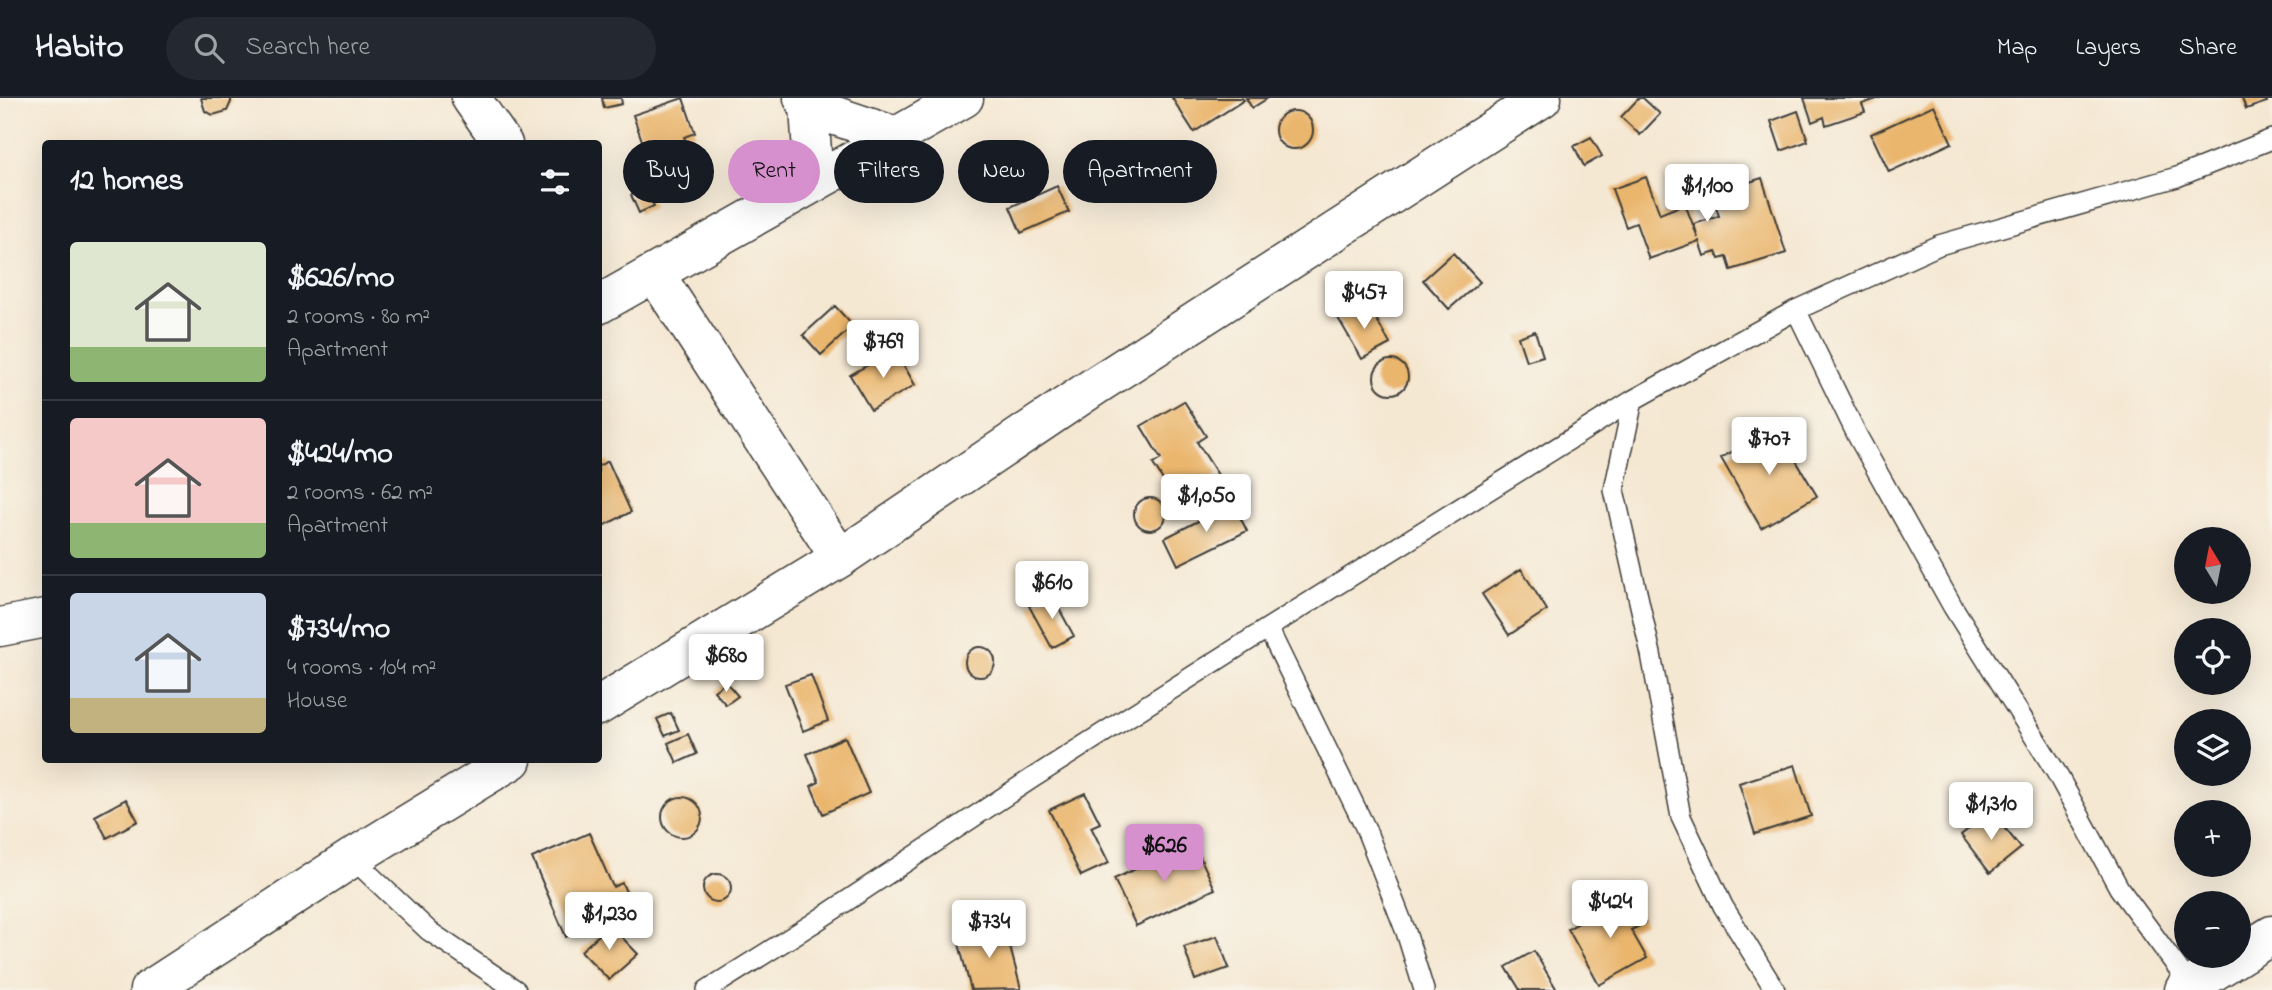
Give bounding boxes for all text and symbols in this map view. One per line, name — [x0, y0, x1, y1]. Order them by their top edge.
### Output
search box — [166, 17, 656, 80]
text: Habito — [35, 24, 124, 72]
icon: search — [190, 29, 228, 67]
text: Search here — [246, 29, 370, 67]
text: Map — [1997, 31, 2037, 66]
text: Layers — [2075, 31, 2141, 66]
text: Share — [2179, 31, 2237, 66]
chip: Buy — [623, 140, 714, 203]
chip: Rent — [728, 140, 820, 203]
chip: Filters — [834, 140, 944, 203]
chip: New — [958, 140, 1049, 203]
chip: Apartment — [1063, 140, 1217, 203]
text: 12 homes — [70, 160, 184, 204]
icon: filters — [536, 163, 574, 201]
pin: $1,100 — [1650, 164, 1764, 224]
text: $1,100 — [1681, 170, 1733, 203]
text: $626/mo — [287, 257, 395, 301]
icon: home — [126, 270, 210, 354]
pin: $457 — [1323, 272, 1405, 331]
text: $457 — [1341, 277, 1387, 310]
text: 2 rooms · 80 m² — [287, 301, 430, 334]
pin: $769 — [842, 320, 924, 380]
text: $769 — [863, 326, 903, 359]
text: Apartment — [287, 334, 388, 367]
pin: $707 — [1728, 418, 1810, 477]
text: $707 — [1748, 423, 1790, 456]
text: $424/mo — [287, 433, 393, 477]
icon: home — [126, 446, 210, 530]
pin: $1,050 — [1149, 474, 1263, 534]
text: 2 rooms · 62 m² — [287, 477, 433, 510]
text: $1,050 — [1177, 480, 1235, 513]
text: Apartment — [287, 510, 388, 543]
north arrow — [2174, 527, 2250, 604]
map controls — [2174, 527, 2251, 968]
pin: $610 — [1011, 561, 1093, 621]
text: $610 — [1031, 567, 1073, 600]
text: $734/mo — [287, 608, 390, 652]
button: locate — [2174, 618, 2251, 695]
icon: home — [126, 621, 210, 705]
pin: $680 — [685, 634, 767, 694]
text: $680 — [705, 640, 747, 673]
text: 4 rooms · 104 m² — [287, 652, 436, 685]
text: House — [287, 685, 347, 718]
button: layers — [2174, 709, 2251, 786]
pin: $1,310 — [1934, 782, 2048, 842]
text: $1,310 — [1965, 788, 2017, 821]
button: + — [2174, 800, 2251, 877]
pin: $626 — [1123, 824, 1205, 884]
text: $626 — [1141, 830, 1187, 863]
pin: $424 — [1569, 880, 1651, 940]
text: $424 — [1588, 886, 1632, 919]
button: − — [2174, 891, 2251, 968]
pin: $1,230 — [552, 892, 666, 952]
text: $1,230 — [581, 898, 637, 931]
pin: $734 — [948, 900, 1030, 960]
text: $734 — [968, 906, 1010, 939]

